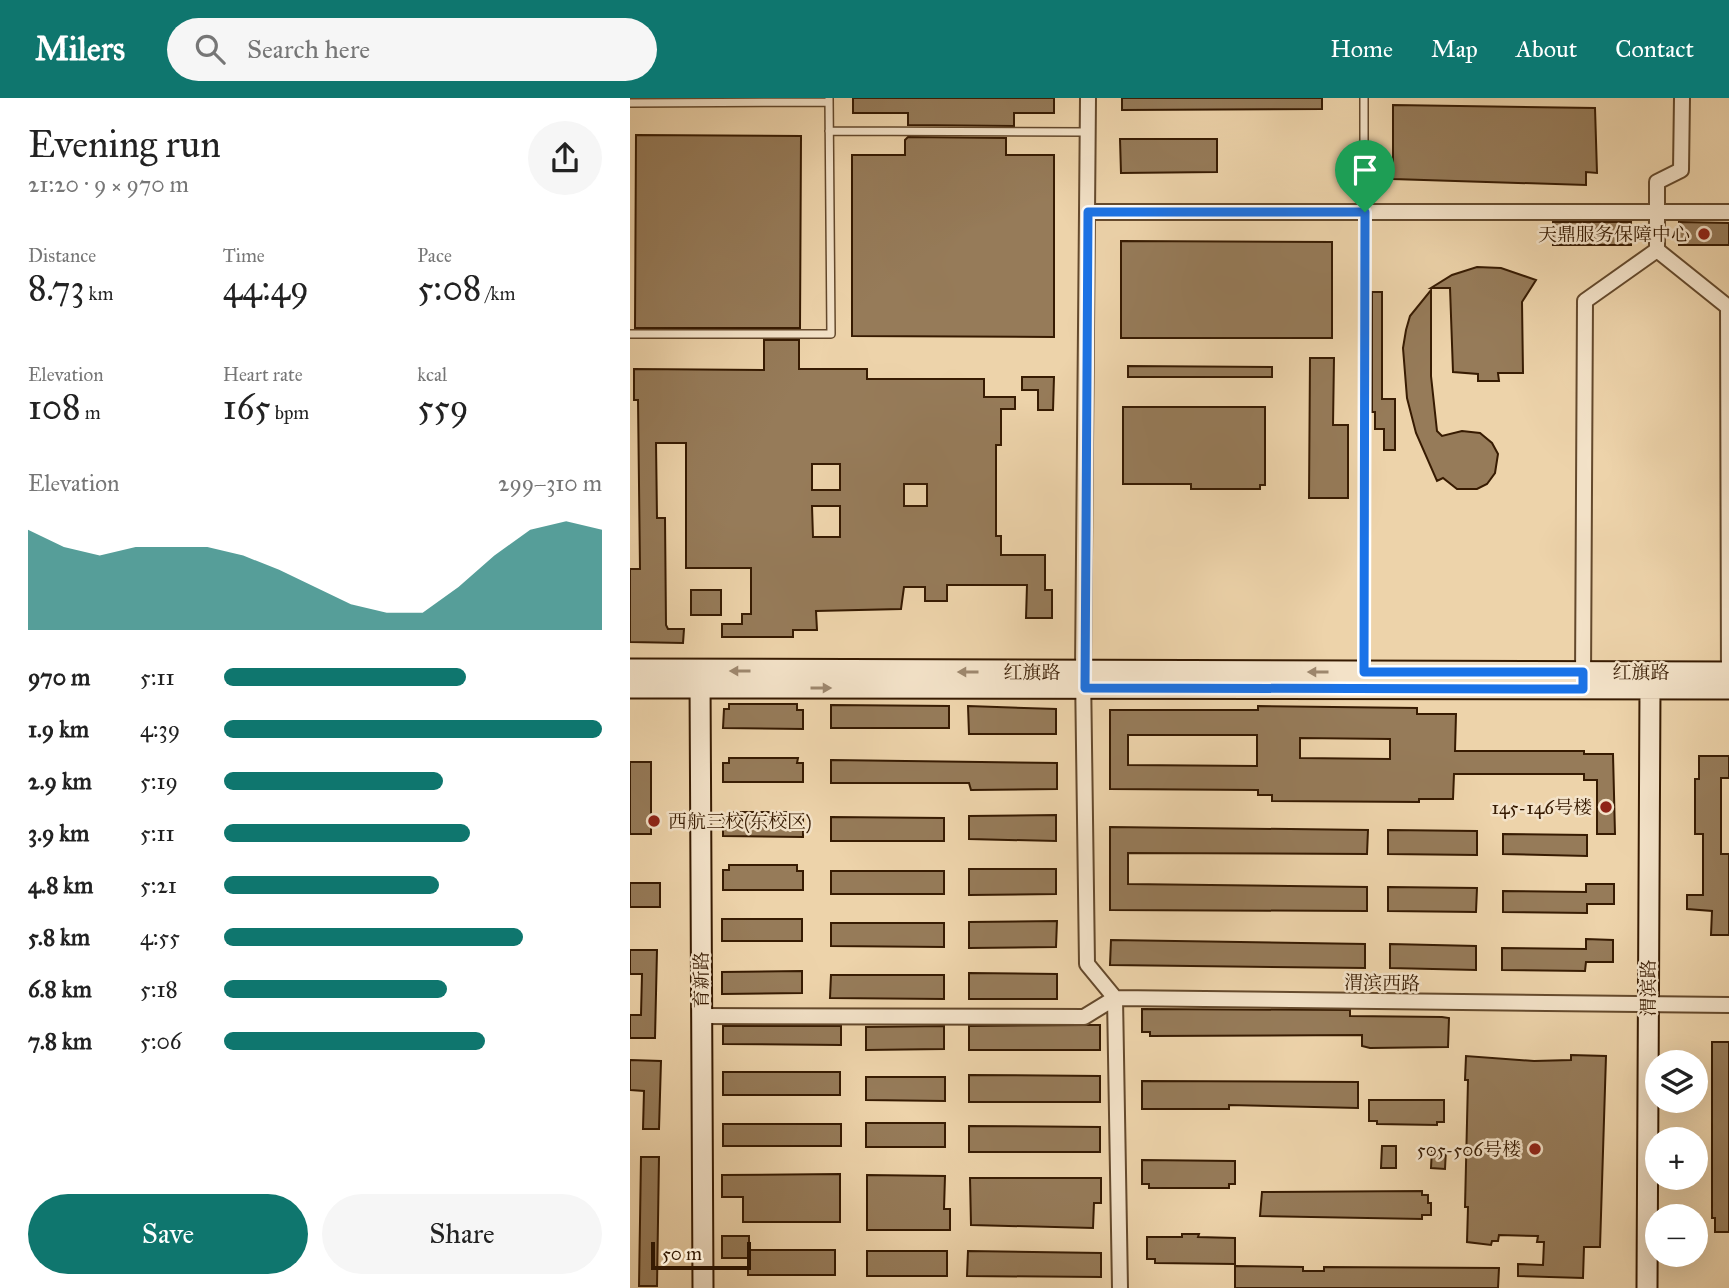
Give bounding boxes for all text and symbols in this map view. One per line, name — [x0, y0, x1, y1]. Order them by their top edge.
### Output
search box — [167, 18, 657, 81]
text: Milers — [35, 29, 125, 69]
icon: search — [191, 30, 229, 68]
text: Search here — [247, 33, 370, 65]
text: Home — [1330, 34, 1393, 64]
text: Map — [1431, 34, 1478, 64]
text: About — [1516, 34, 1577, 64]
text: Contact — [1615, 34, 1694, 64]
text: Evening run — [28, 121, 221, 167]
button: share — [528, 121, 602, 195]
pin — [1335, 140, 1395, 212]
icon: arrive — [1346, 151, 1384, 189]
text: 21:20 · 9 × 970 m — [28, 170, 189, 198]
place label: 天鼎服务保障中心 — [1538, 223, 1690, 246]
marker: 天鼎服务保障中心 — [1696, 226, 1712, 242]
text: Distance — [28, 244, 96, 267]
text: Time — [223, 244, 265, 267]
text: Pace — [417, 244, 452, 267]
text: 8.73 — [28, 267, 84, 310]
text: 44:49 — [223, 267, 309, 310]
text: 5:08 — [417, 267, 481, 310]
text: km — [84, 282, 113, 305]
text: /km — [481, 282, 515, 305]
text: Elevation — [28, 363, 103, 386]
text: Heart rate — [223, 363, 303, 386]
text: kcal — [417, 363, 447, 386]
text: 108 — [28, 386, 81, 429]
text: 165 — [223, 386, 271, 429]
text: 559 — [417, 386, 469, 429]
text: m — [81, 401, 101, 424]
text: bpm — [271, 401, 309, 424]
text: Elevation — [28, 469, 119, 497]
text: 299–310 m — [498, 469, 602, 497]
street label: 红旗路 — [1003, 661, 1061, 684]
street label: 红旗路 — [1612, 661, 1670, 684]
text: 970 m — [28, 663, 90, 691]
text: 5:11 — [140, 663, 175, 691]
one-way arrow — [729, 665, 751, 677]
one-way arrow — [957, 666, 979, 678]
one-way arrow — [1307, 666, 1329, 678]
one-way arrow — [810, 682, 832, 694]
text: 1.9 km — [28, 715, 89, 743]
text: 4:39 — [140, 715, 180, 743]
text: 2.9 km — [28, 767, 92, 795]
text: 5:19 — [140, 767, 178, 795]
place label: 145-146号楼 — [1491, 796, 1592, 819]
marker: 145-146号楼 — [1598, 799, 1614, 815]
place label: 西航三校(东校区) — [668, 810, 812, 834]
marker: 西航三校(东校区) — [646, 813, 662, 829]
text: 3.9 km — [28, 819, 89, 847]
text: 5:11 — [140, 819, 175, 847]
text: 4.8 km — [28, 871, 93, 899]
text: 5:21 — [140, 871, 177, 899]
text: 5.8 km — [28, 923, 90, 951]
text: 4:55 — [140, 923, 180, 951]
street label: 育新路 — [690, 951, 713, 1009]
street label: 渭滨路 — [1637, 959, 1660, 1017]
street label: 渭滨西路 — [1344, 971, 1420, 995]
text: 6.8 km — [28, 975, 92, 1003]
text: 5:18 — [140, 975, 178, 1003]
text: 7.8 km — [28, 1027, 92, 1055]
text: 5:06 — [140, 1027, 182, 1055]
map controls — [1645, 1050, 1708, 1267]
button: layers — [1645, 1050, 1708, 1113]
button: + — [1645, 1127, 1708, 1190]
place label: 505-506号楼 — [1417, 1138, 1521, 1161]
marker: 505-506号楼 — [1527, 1141, 1543, 1157]
button: Save — [28, 1194, 308, 1274]
button: Share — [322, 1194, 602, 1274]
button: − — [1645, 1204, 1708, 1267]
scale bar — [651, 1239, 751, 1271]
text: 50 m — [662, 1242, 702, 1265]

